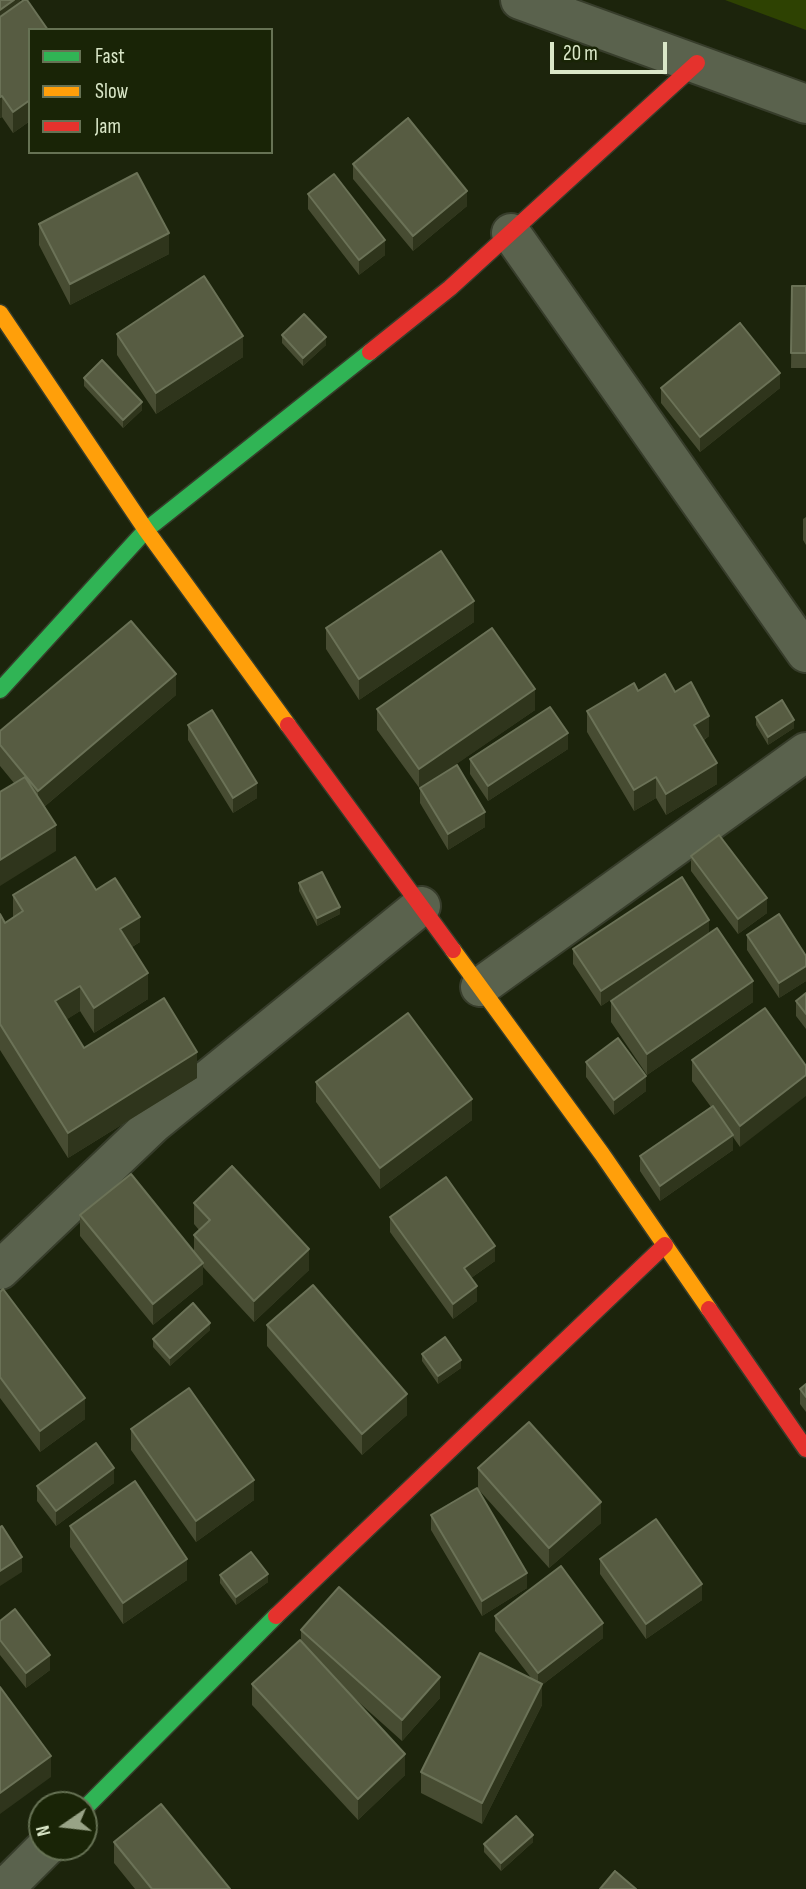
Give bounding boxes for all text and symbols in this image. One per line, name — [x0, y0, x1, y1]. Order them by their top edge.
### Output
legend — [28, 28, 273, 154]
scale bar — [554, 28, 671, 72]
text: 20 m — [563, 41, 598, 66]
text: Fast — [95, 44, 125, 69]
text: Slow — [95, 79, 128, 104]
text: Jam — [95, 114, 121, 139]
north arrow — [28, 1791, 98, 1861]
text: N — [32, 1823, 56, 1838]

